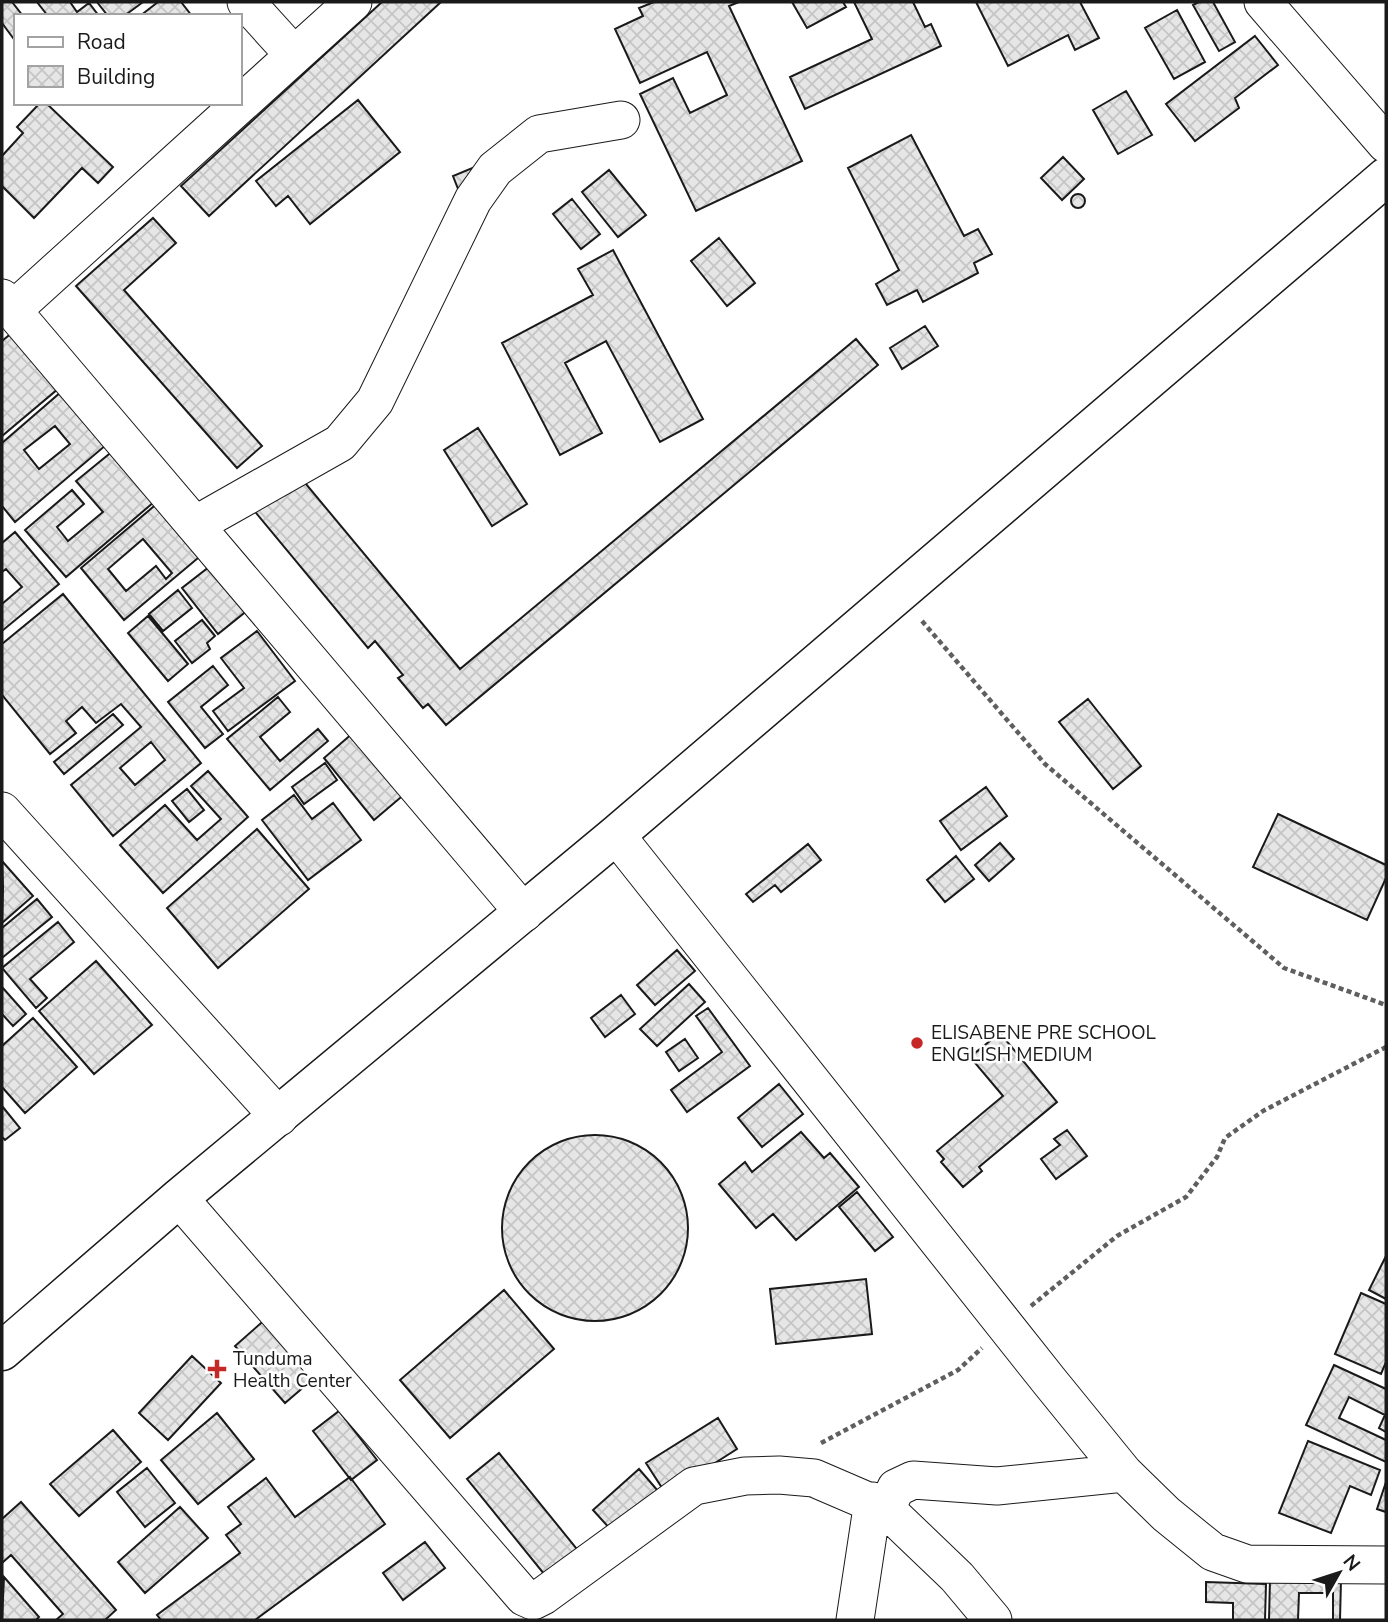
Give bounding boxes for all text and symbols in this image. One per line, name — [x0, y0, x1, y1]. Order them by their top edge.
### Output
legend — [14, 14, 242, 105]
text: Road — [77, 28, 126, 56]
text: Building — [77, 63, 155, 91]
place label: ELISABENE PRE SCHOOL ENGLISH MEDIUM — [931, 1020, 1156, 1068]
marker: ELISABENE PRE SCHOOL ENGLISH MEDIUM — [909, 1035, 925, 1051]
place label: Tunduma Health Center — [233, 1346, 352, 1394]
marker: Tunduma Health Center — [207, 1359, 227, 1379]
north arrow — [1304, 1538, 1374, 1608]
text: N — [1337, 1549, 1366, 1577]

